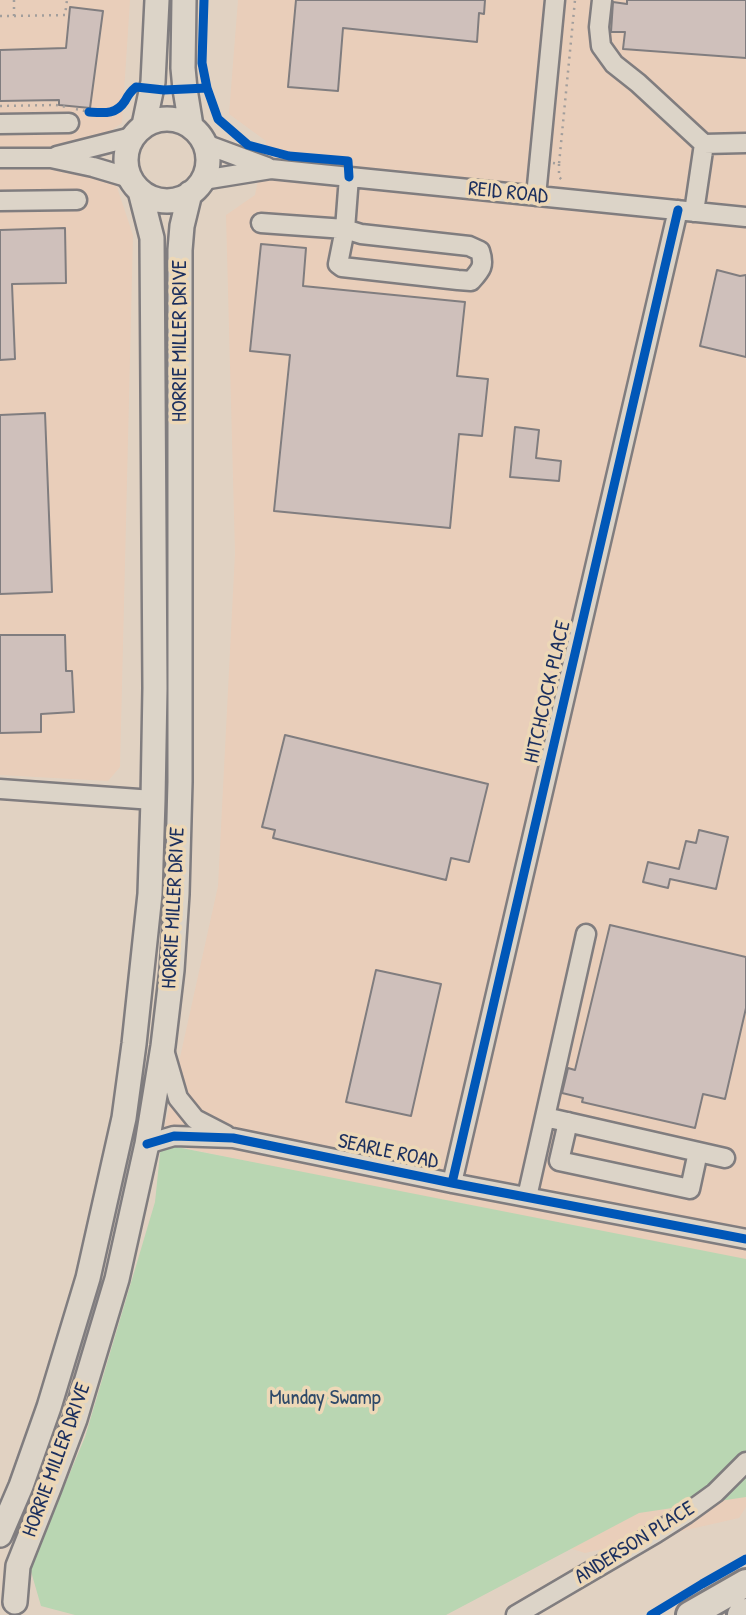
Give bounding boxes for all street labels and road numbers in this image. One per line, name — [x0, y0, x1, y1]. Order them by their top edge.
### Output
street label: REID ROAD — [467, 176, 549, 210]
street label: HORRIE MILLER DRIVE — [167, 260, 193, 422]
street label: HITCHCOCK PLACE — [519, 618, 577, 766]
street label: HORRIE MILLER DRIVE — [157, 827, 191, 989]
street label: SEARLE ROAD — [335, 1129, 441, 1175]
street label: HORRIE MILLER DRIVE — [17, 1380, 97, 1540]
street label: ANDERSON PLACE — [570, 1496, 700, 1590]

